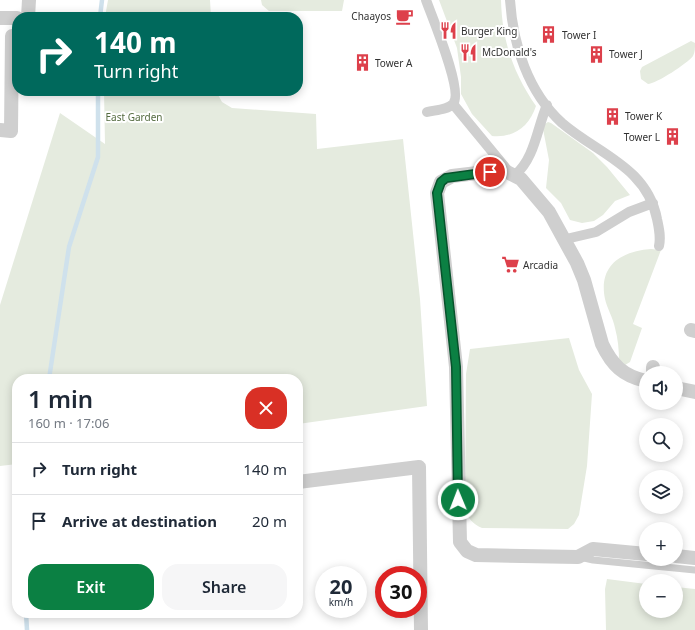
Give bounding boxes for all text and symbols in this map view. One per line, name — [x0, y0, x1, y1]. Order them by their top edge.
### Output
cafe icon: Chaayos — [394, 6, 414, 26]
place label: Chaayos — [351, 9, 391, 23]
restaurant icon: Burger King — [438, 21, 458, 41]
text: 140 m — [94, 23, 177, 61]
place label: Burger King — [461, 24, 517, 38]
building icon: Tower I — [539, 25, 559, 45]
icon: right — [28, 28, 80, 80]
place label: Tower I — [562, 28, 596, 42]
restaurant icon: McDonald's — [459, 42, 479, 62]
building icon: Tower J — [586, 44, 606, 64]
place label: McDonald's — [482, 45, 537, 59]
place label: Tower J — [609, 47, 643, 61]
building icon: Tower A — [352, 53, 372, 73]
place label: Tower A — [375, 56, 413, 70]
text: Turn right — [94, 59, 178, 83]
building icon: Tower K — [602, 106, 622, 126]
place label: Tower K — [625, 109, 663, 123]
park label: East Garden — [106, 110, 162, 124]
building icon: Tower L — [663, 127, 683, 147]
place label: Tower L — [624, 130, 660, 144]
pin — [473, 155, 507, 189]
icon: arrive — [479, 161, 501, 183]
supermarket icon: Arcadia — [500, 255, 520, 275]
place label: Arcadia — [523, 258, 558, 272]
map controls — [639, 366, 683, 618]
button: sound — [639, 366, 683, 410]
text: 1 min — [28, 382, 93, 415]
button: close — [245, 387, 287, 429]
text: 160 m · 17:06 — [28, 414, 109, 432]
button: search — [639, 418, 683, 462]
icon: right — [28, 458, 50, 480]
text: Turn right — [62, 459, 137, 479]
text: 140 m — [243, 459, 287, 479]
button: layers — [639, 470, 683, 514]
position arrow — [437, 479, 479, 521]
icon: arrive — [28, 510, 50, 532]
text: Arrive at destination — [62, 511, 217, 531]
text: 20 m — [252, 511, 287, 531]
button: + — [639, 522, 683, 566]
button: Exit — [28, 564, 154, 610]
button: Share — [162, 564, 287, 610]
speed limit sign: 30 — [375, 566, 427, 618]
text: 20 — [330, 573, 352, 600]
button: − — [639, 574, 683, 618]
text: km/h — [329, 595, 353, 609]

